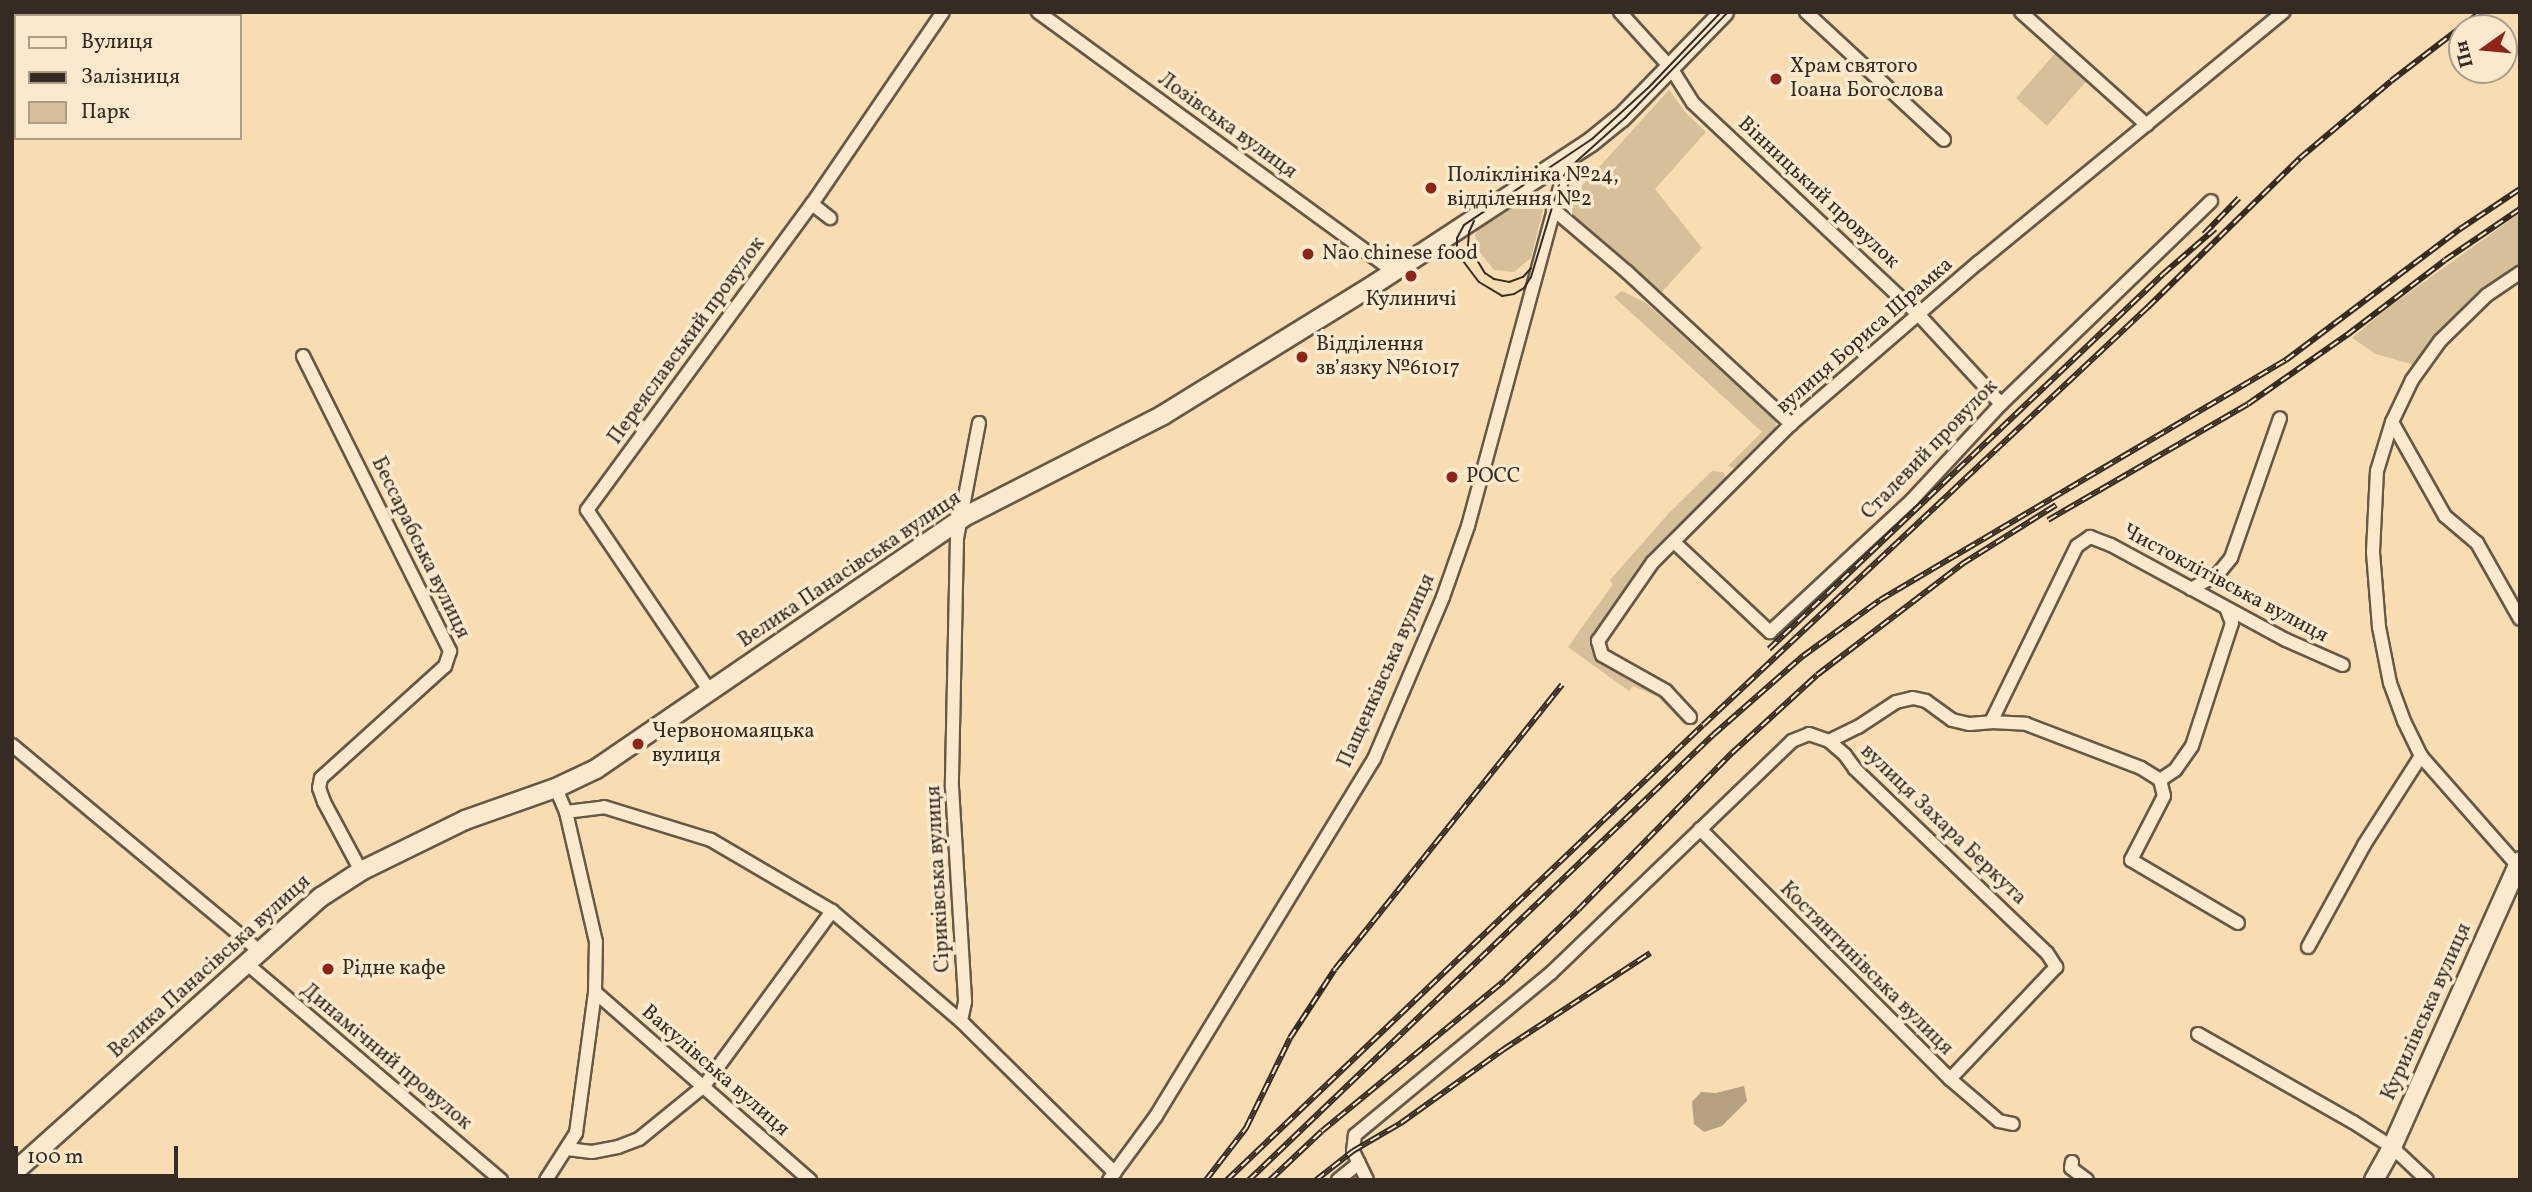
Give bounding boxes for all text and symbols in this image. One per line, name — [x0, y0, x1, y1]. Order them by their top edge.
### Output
legend — [14, 14, 242, 140]
north arrow — [2448, 14, 2518, 84]
text: Вулиця — [81, 28, 153, 57]
text: Пн — [2449, 38, 2481, 70]
place label: Храм святого Іоана Богослова — [1790, 54, 1944, 104]
text: Залізниця — [81, 63, 180, 92]
street label: Лозівська вулиця — [1153, 67, 1301, 185]
marker: Храм святого Іоана Богослова — [1768, 71, 1784, 87]
text: Парк — [81, 98, 130, 127]
street label: Вінницький провулок — [1732, 112, 1904, 274]
place label: Поліклініка №24, відділення №2 — [1447, 163, 1619, 213]
marker: Поліклініка №24, відділення №2 — [1421, 178, 1441, 198]
street label: Переяславський провулок — [603, 232, 771, 450]
place label: Nao chinese food — [1322, 241, 1478, 267]
marker: Nao chinese food — [1300, 246, 1316, 262]
street label: вулиця Бориса Шрамка — [1772, 252, 1958, 420]
marker: Кулиничі — [1403, 268, 1419, 284]
place label: Кулиничі — [1366, 287, 1456, 313]
place label: Відділення зв’язку №61017 — [1316, 332, 1461, 382]
marker: Відділення зв’язку №61017 — [1294, 349, 1310, 365]
street label: Сталевий провулок — [1856, 374, 2004, 526]
street label: Бессарабська вулиця — [365, 453, 475, 643]
place label: РОСС — [1466, 464, 1521, 490]
marker: РОСС — [1444, 469, 1460, 485]
street label: Велика Панасівська вулиця — [734, 486, 966, 654]
street label: Чистоклітівська вулиця — [2118, 519, 2332, 649]
street label: Пащенківська вулиця — [1333, 570, 1441, 772]
place label: Червономаяцька вулиця — [652, 719, 815, 769]
marker: Червономаяцька вулиця — [630, 736, 646, 752]
street label: вулиця Захара Беркута — [1855, 739, 2031, 911]
street label: Сіриківська вулиця — [922, 785, 956, 973]
street label: Велика Панасівська вулиця — [104, 870, 316, 1064]
street label: Костянтинівська вулиця — [1774, 877, 1958, 1061]
street label: Курилівська вулиця — [2377, 919, 2477, 1105]
place label: Рідне кафе — [342, 956, 446, 982]
marker: Рідне кафе — [320, 961, 336, 977]
street label: Динамічний провулок — [295, 978, 477, 1136]
street label: Вакулівська вулиця — [636, 1000, 794, 1142]
scale bar — [18, 1132, 182, 1176]
text: 100 m — [27, 1143, 84, 1172]

